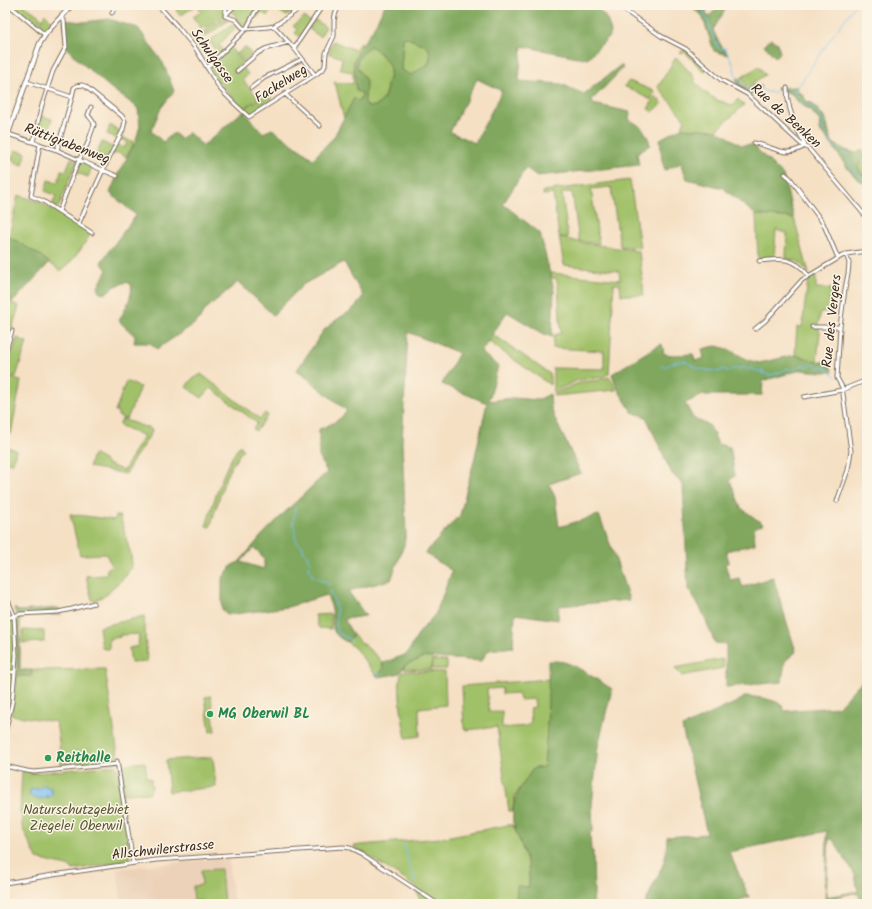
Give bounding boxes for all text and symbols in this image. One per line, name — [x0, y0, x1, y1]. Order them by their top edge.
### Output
street label: Schulgasse — [185, 24, 239, 89]
street label: Fackelweg — [250, 59, 312, 109]
street label: Rue de Benken — [746, 78, 826, 154]
street label: Rüttigrabenweg — [21, 118, 113, 170]
street label: Rue des Vergers — [816, 273, 848, 369]
place label: MG Oberwil BL — [218, 703, 310, 725]
marker: MG Oberwil BL — [205, 709, 215, 719]
place label: Reithalle — [56, 747, 111, 769]
marker: Reithalle — [43, 753, 53, 763]
park label: Naturschutzgebiet Ziegelei Oberwil — [23, 799, 130, 837]
street label: Allschwilerstrasse — [111, 834, 216, 866]

